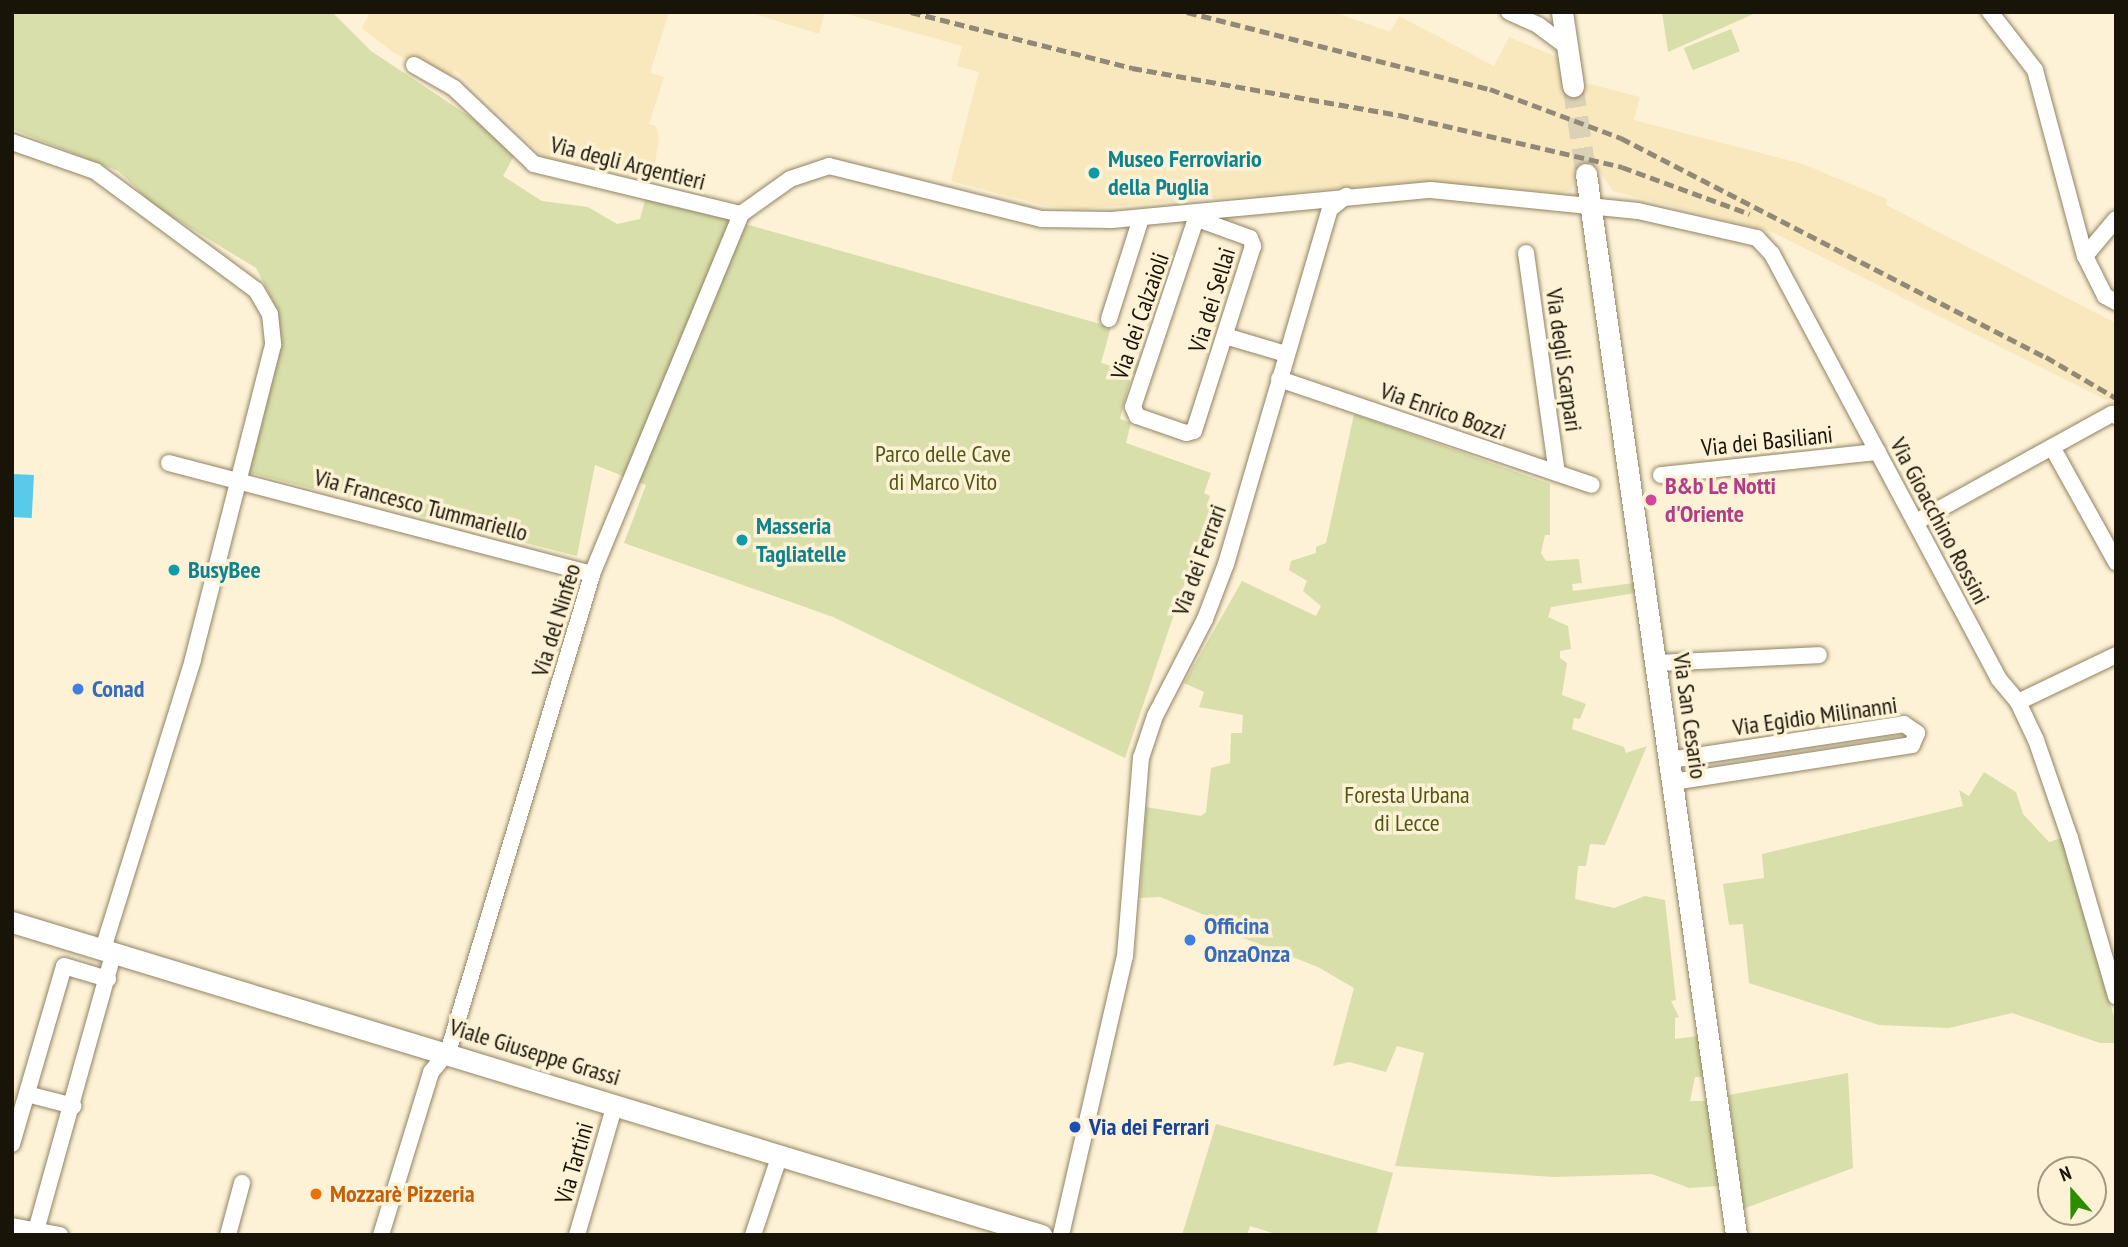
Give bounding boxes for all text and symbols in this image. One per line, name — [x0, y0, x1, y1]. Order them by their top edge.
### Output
street label: Via degli Argentieri — [547, 130, 709, 196]
place label: Museo Ferroviario della Puglia — [1108, 145, 1262, 201]
marker: Museo Ferroviario della Puglia — [1086, 165, 1102, 181]
street label: Via dei Sellai — [1182, 244, 1242, 356]
street label: Via dei Calzaioli — [1105, 249, 1175, 383]
street label: Via degli Scarpari — [1540, 287, 1588, 433]
street label: Via Enrico Bozzi — [1376, 376, 1510, 446]
street label: Via dei Basiliani — [1700, 420, 1834, 462]
street label: Via Gioacchino Rossini — [1884, 433, 1996, 609]
park label: Parco delle Cave di Marco Vito — [875, 440, 1011, 496]
street label: Via Francesco Tummariello — [311, 463, 531, 547]
place label: B&b Le Notti d'Oriente — [1665, 472, 1776, 528]
marker: B&b Le Notti d'Oriente — [1643, 492, 1659, 508]
street label: Via dei Ferrari — [1166, 501, 1232, 619]
place label: Masseria Tagliatelle — [756, 512, 846, 568]
marker: Masseria Tagliatelle — [734, 532, 750, 548]
place label: BusyBee — [188, 556, 261, 584]
street label: Via del Ninfeo — [525, 560, 587, 680]
marker: BusyBee — [166, 562, 182, 578]
street label: Via San Cesario — [1667, 651, 1713, 781]
place label: Conad — [92, 675, 144, 703]
marker: Conad — [70, 681, 86, 697]
street label: Via Egidio Milinanni — [1731, 690, 1899, 742]
park label: Foresta Urbana di Lecce — [1344, 781, 1470, 837]
place label: Officina OnzaOnza — [1204, 912, 1290, 968]
marker: Officina OnzaOnza — [1182, 932, 1198, 948]
street label: Viale Giuseppe Grassi — [446, 1012, 624, 1092]
place label: Via dei Ferrari — [1089, 1113, 1209, 1141]
street label: Via Tartini — [549, 1119, 599, 1207]
marker: Via dei Ferrari — [1067, 1119, 1083, 1135]
north arrow — [2037, 1156, 2107, 1226]
text: N — [2056, 1160, 2074, 1186]
place label: Mozzarè Pizzeria — [330, 1180, 475, 1208]
marker: Mozzarè Pizzeria — [308, 1186, 324, 1202]

